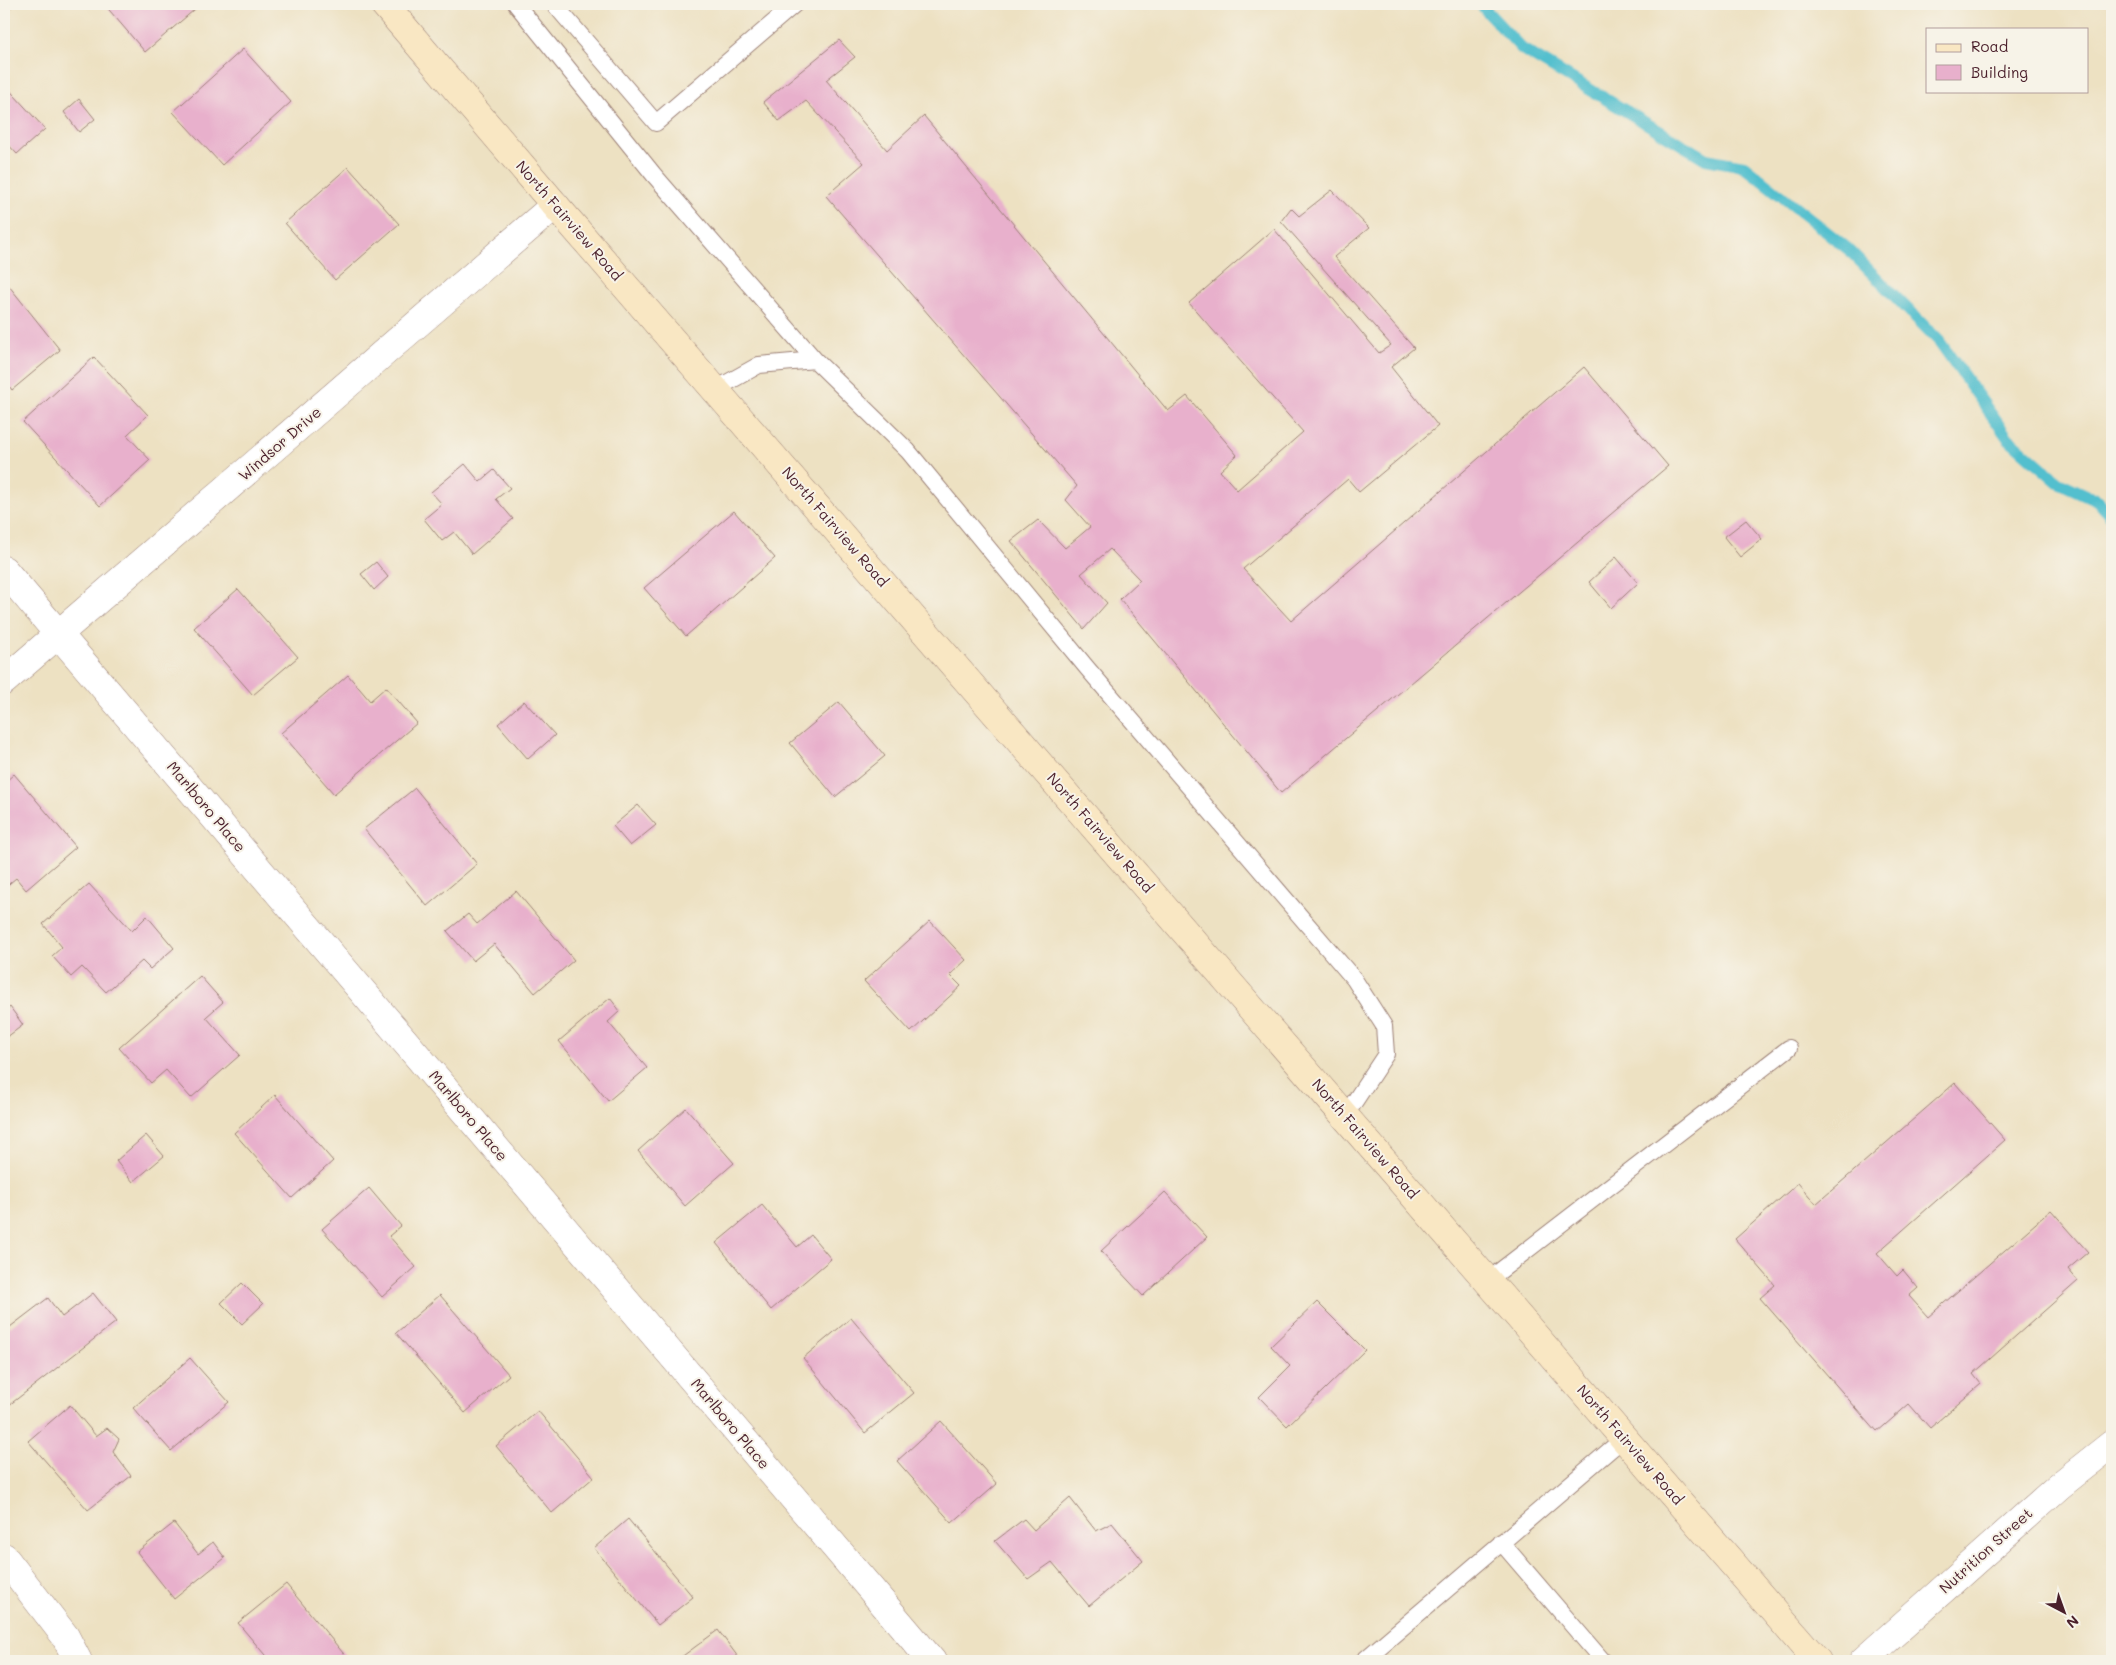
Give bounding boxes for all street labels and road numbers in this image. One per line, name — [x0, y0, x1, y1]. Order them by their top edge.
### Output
street label: North Fairview Road — [512, 156, 627, 285]
street label: Windsor Drive — [234, 402, 325, 485]
street label: North Fairview Road — [778, 462, 893, 591]
street label: Marlboro Place — [163, 757, 251, 856]
street label: North Fairview Road — [1043, 768, 1158, 897]
street label: Marlboro Place — [425, 1066, 513, 1165]
street label: North Fairview Road — [1308, 1074, 1423, 1203]
street label: Marlboro Place — [687, 1374, 775, 1473]
street label: North Fairview Road — [1573, 1380, 1688, 1509]
street label: Nutrition Street — [1934, 1503, 2036, 1597]

